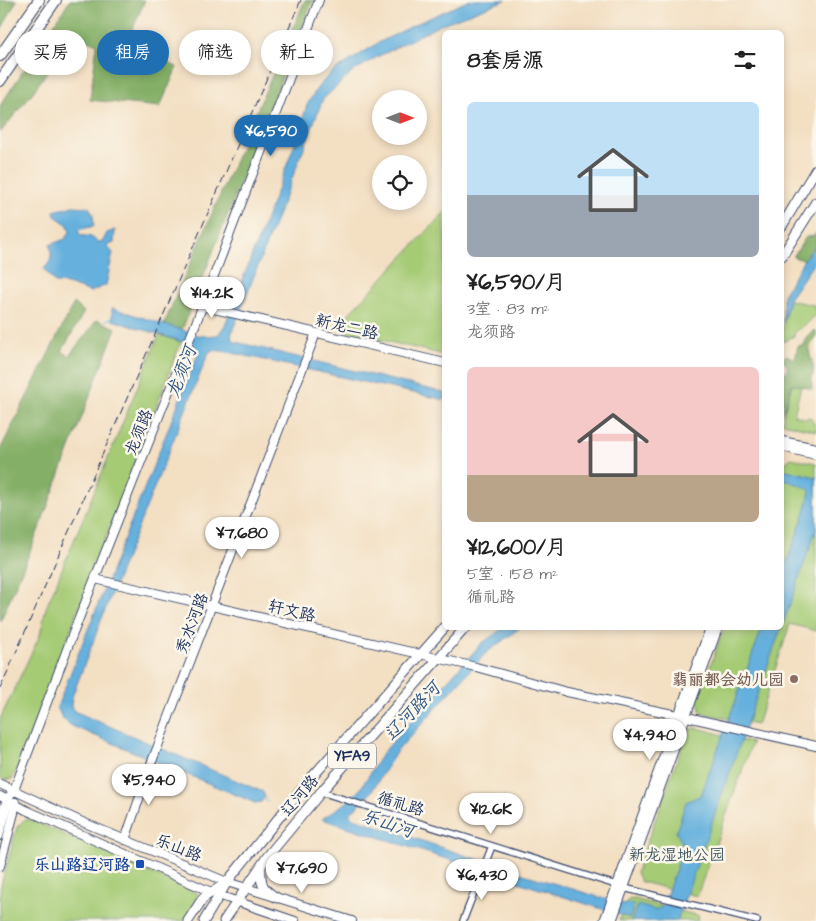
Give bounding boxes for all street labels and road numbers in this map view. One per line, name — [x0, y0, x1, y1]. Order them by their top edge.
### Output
street label: 新龙二路 — [313, 309, 380, 345]
street label: 龙须路 — [120, 406, 158, 459]
street label: 秀水河路 — [170, 590, 214, 657]
street label: 轩文路 — [266, 595, 318, 627]
road number: YFA9 — [328, 744, 376, 768]
street label: 辽河路 — [276, 770, 324, 821]
street label: 循礼路 — [375, 786, 427, 821]
street label: 乐山路 — [152, 829, 205, 867]

